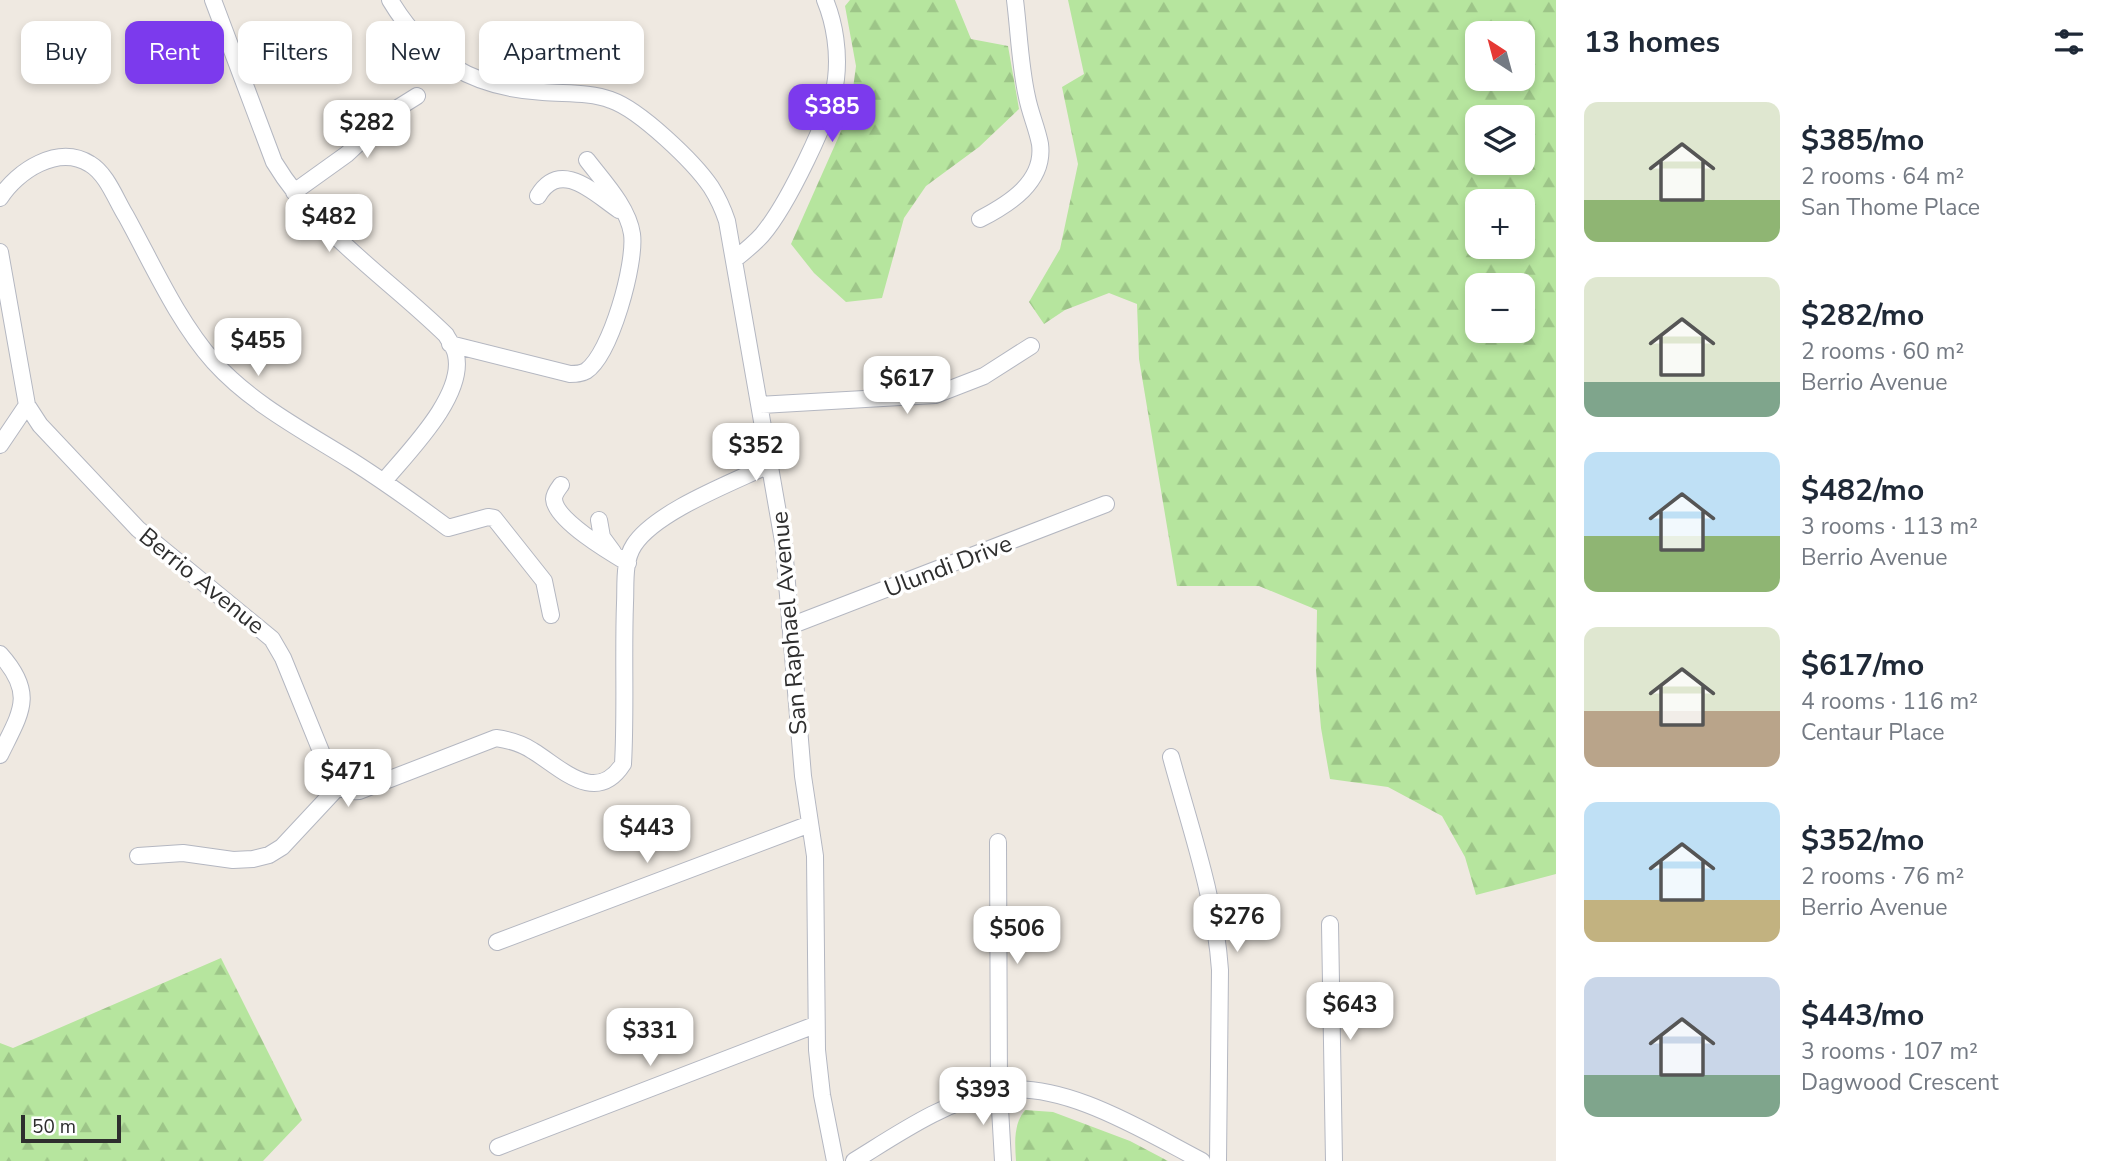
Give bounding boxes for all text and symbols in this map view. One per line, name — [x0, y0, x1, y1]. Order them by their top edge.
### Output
chip: Buy — [21, 21, 111, 84]
chip: Rent — [125, 21, 224, 84]
chip: Filters — [238, 21, 352, 84]
chip: New — [366, 21, 465, 84]
chip: Apartment — [479, 21, 644, 84]
north arrow — [1465, 21, 1535, 91]
map controls — [1465, 21, 1535, 343]
text: 13 homes — [1584, 22, 1720, 63]
icon: filters — [2050, 23, 2088, 61]
pin: $385 — [791, 85, 873, 144]
text: $385 — [804, 91, 860, 122]
pin: $282 — [326, 100, 408, 160]
button: layers — [1465, 105, 1535, 175]
text: $282 — [339, 107, 395, 138]
text: $385/mo — [1801, 120, 1924, 161]
icon: home — [1640, 130, 1724, 214]
text: 2 rooms · 64 m² — [1801, 161, 1964, 192]
button: + — [1465, 189, 1535, 259]
text: San Thome Place — [1801, 192, 1980, 223]
pin: $482 — [288, 194, 370, 254]
text: $482 — [301, 201, 357, 232]
button: − — [1465, 273, 1535, 343]
text: $282/mo — [1801, 295, 1924, 336]
icon: home — [1640, 305, 1724, 389]
pin: $455 — [217, 318, 299, 378]
text: $455 — [230, 325, 286, 356]
text: 2 rooms · 60 m² — [1801, 336, 1964, 367]
pin: $617 — [866, 356, 948, 416]
text: $617 — [879, 363, 935, 394]
text: Berrio Avenue — [1801, 367, 1948, 398]
pin: $352 — [715, 424, 797, 483]
text: $352 — [728, 430, 784, 461]
text: $482/mo — [1801, 470, 1924, 511]
icon: home — [1640, 480, 1724, 564]
street label: San Raphael Avenue — [763, 510, 815, 736]
text: 3 rooms · 113 m² — [1801, 511, 1978, 542]
street label: Berrio Avenue — [133, 520, 271, 642]
street label: Ulundi Drive — [880, 527, 1016, 605]
text: Berrio Avenue — [1801, 542, 1948, 573]
text: $617/mo — [1801, 645, 1924, 686]
icon: home — [1640, 655, 1724, 739]
text: 4 rooms · 116 m² — [1801, 686, 1978, 717]
text: Centaur Place — [1801, 717, 1944, 748]
pin: $471 — [307, 750, 389, 809]
text: $471 — [320, 756, 376, 787]
pin: $443 — [606, 806, 688, 865]
text: $443 — [619, 812, 675, 843]
text: $352/mo — [1801, 820, 1924, 861]
icon: home — [1640, 830, 1724, 914]
text: 2 rooms · 76 m² — [1801, 861, 1964, 892]
text: Berrio Avenue — [1801, 892, 1948, 923]
pin: $276 — [1196, 894, 1278, 954]
text: $276 — [1209, 901, 1265, 932]
pin: $506 — [976, 906, 1058, 966]
text: $506 — [989, 913, 1045, 944]
pin: $643 — [1309, 982, 1391, 1042]
text: $643 — [1322, 989, 1378, 1020]
text: $443/mo — [1801, 995, 1924, 1036]
icon: home — [1640, 1005, 1724, 1089]
pin: $331 — [609, 1009, 691, 1068]
text: $331 — [622, 1015, 678, 1046]
text: 3 rooms · 107 m² — [1801, 1036, 1978, 1067]
text: Dagwood Crescent — [1801, 1067, 1998, 1098]
pin: $393 — [942, 1068, 1024, 1127]
text: $393 — [955, 1074, 1011, 1105]
scale bar — [21, 1112, 121, 1144]
text: 50 m — [32, 1114, 76, 1140]

